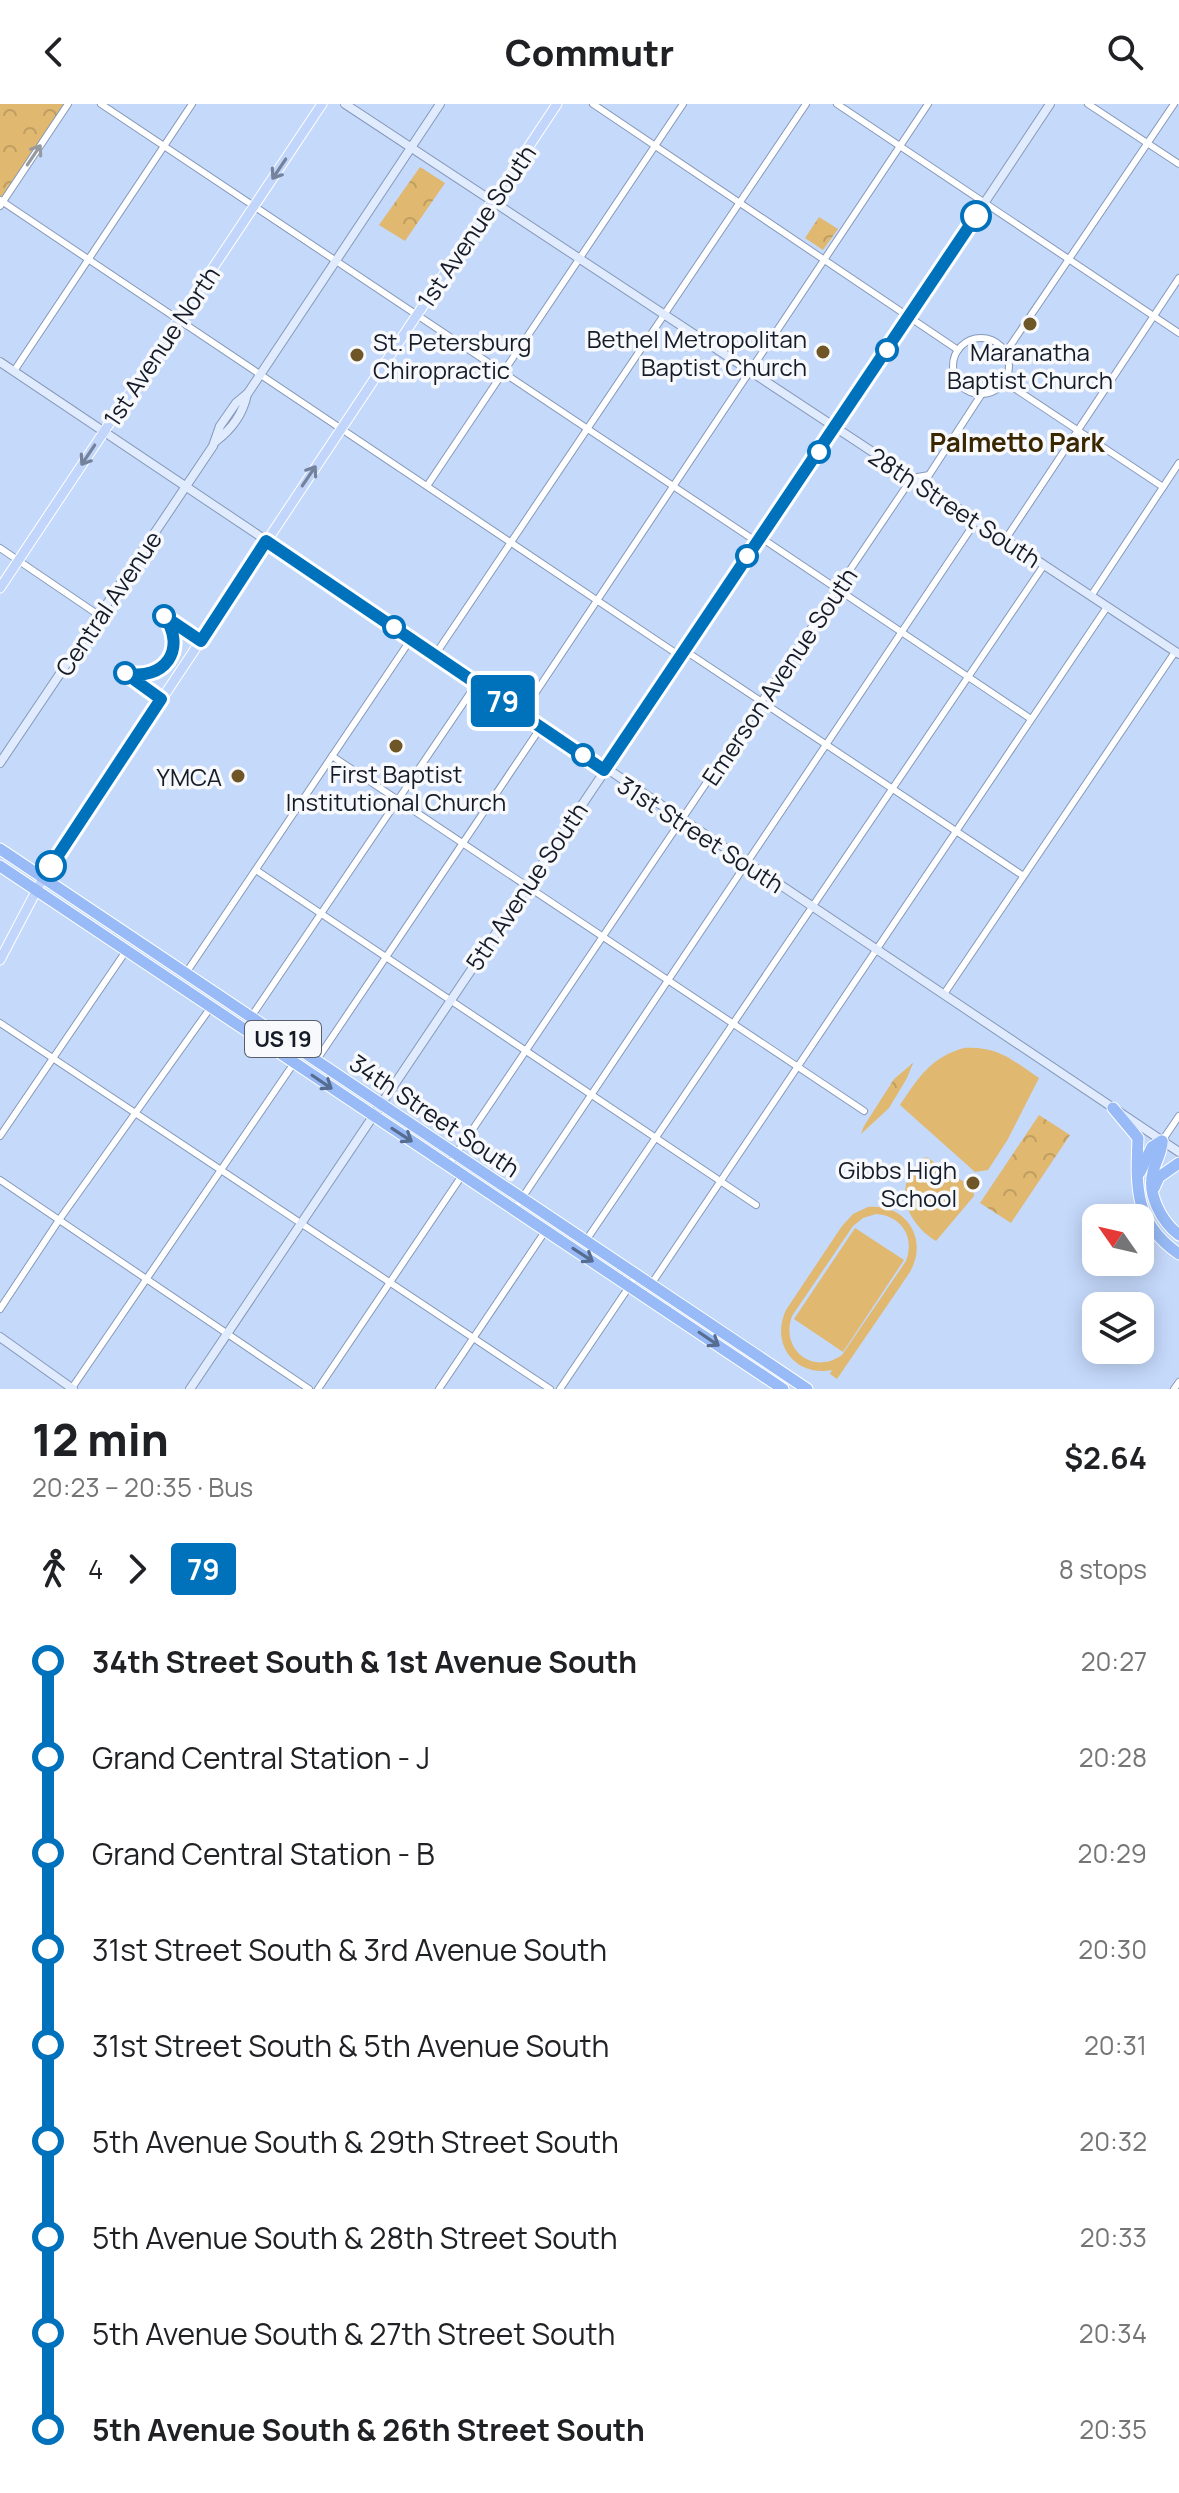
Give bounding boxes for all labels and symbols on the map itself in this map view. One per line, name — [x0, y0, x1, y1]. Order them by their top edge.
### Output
street label: 1st Avenue South — [409, 138, 543, 314]
one-way arrow — [26, 144, 42, 167]
one-way arrow — [271, 157, 287, 180]
unlabelled marker — [961, 201, 991, 231]
street label: 1st Avenue North — [95, 259, 227, 433]
marker: Maranatha Baptist Church — [1021, 315, 1039, 333]
place label: Bethel Metropolitan Baptist Church — [587, 322, 807, 383]
place label: St. Petersburg Chiropractic — [373, 325, 532, 386]
place label: Maranatha Baptist Church — [947, 335, 1113, 396]
unlabelled marker — [876, 339, 898, 361]
marker: Bethel Metropolitan Baptist Church — [814, 343, 832, 361]
marker: St. Petersburg Chiropractic — [348, 346, 366, 364]
district label: Palmetto Park — [929, 424, 1106, 460]
street label: 28th Street South — [863, 439, 1047, 575]
unlabelled marker — [808, 441, 830, 463]
one-way arrow — [80, 443, 96, 466]
one-way arrow — [301, 466, 317, 488]
street label: Central Avenue — [47, 524, 169, 682]
unlabelled marker — [736, 545, 758, 567]
street label: Emerson Avenue South — [694, 561, 864, 791]
unlabelled marker — [153, 605, 175, 627]
unlabelled marker — [383, 616, 405, 638]
unlabelled marker — [114, 662, 136, 684]
line badge: 79 — [467, 675, 539, 727]
marker: First Baptist Institutional Church — [387, 737, 405, 755]
unlabelled marker — [572, 744, 594, 766]
place label: First Baptist Institutional Church — [286, 757, 506, 818]
place label: YMCA — [157, 760, 222, 793]
marker: YMCA — [229, 767, 247, 785]
street label: 31st Street South — [611, 768, 791, 900]
street label: 5th Avenue South — [457, 795, 595, 977]
unlabelled marker — [36, 851, 66, 881]
road number: US 19 — [245, 1021, 321, 1057]
street label: 34th Street South — [343, 1046, 527, 1184]
one-way arrow — [310, 1074, 333, 1090]
one-way arrow — [391, 1127, 413, 1144]
place label: Gibbs High School — [838, 1153, 957, 1214]
marker: Gibbs High School — [964, 1174, 982, 1192]
north arrow — [1082, 1204, 1154, 1276]
one-way arrow — [571, 1248, 594, 1264]
one-way arrow — [697, 1331, 719, 1347]

